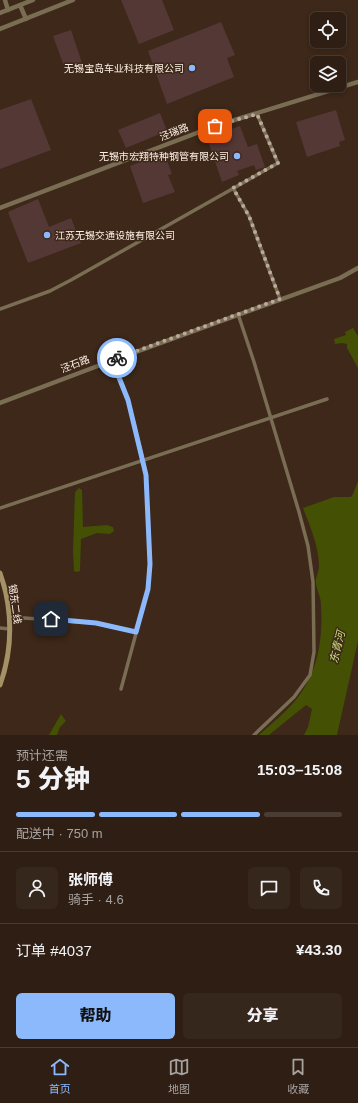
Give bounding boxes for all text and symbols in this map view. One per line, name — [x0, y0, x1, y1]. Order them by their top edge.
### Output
map controls — [310, 12, 346, 92]
button: locate — [310, 12, 346, 48]
button: layers — [310, 56, 346, 92]
place label: 无锡宝岛车业科技有限公司 — [64, 63, 184, 74]
marker: 无锡宝岛车业科技有限公司 — [187, 63, 197, 73]
pin — [198, 109, 232, 143]
icon: bag — [204, 115, 226, 137]
street label: 泾瑞路 — [158, 121, 190, 143]
place label: 无锡市宏翔特种钢管有限公司 — [99, 151, 229, 162]
marker: 无锡市宏翔特种钢管有限公司 — [232, 151, 242, 161]
marker: 江苏无锡交通设施有限公司 — [42, 230, 52, 240]
place label: 江苏无锡交通设施有限公司 — [55, 230, 175, 241]
courier — [97, 338, 137, 378]
icon: bike — [106, 347, 128, 369]
street label: 泾石路 — [59, 353, 91, 375]
street label: 锡东二线 — [7, 583, 23, 625]
pin — [34, 602, 68, 636]
icon: home — [40, 608, 62, 630]
water label: 东青河 — [327, 628, 347, 664]
text: 预计还需 — [16, 748, 68, 763]
text: 15:03–15:08 — [257, 761, 342, 778]
text: 5 分钟 — [16, 764, 90, 794]
text: 配送中 · 750 m — [16, 826, 103, 841]
button: person — [16, 867, 58, 909]
button: chat — [248, 867, 290, 909]
button: phone — [300, 867, 342, 909]
text: 张师傅 — [68, 871, 113, 888]
text: 骑手 · 4.6 — [68, 892, 124, 907]
text: ¥43.30 — [296, 941, 342, 958]
text: 订单 #4037 — [16, 942, 92, 959]
button: 帮助 — [16, 993, 175, 1039]
button: 分享 — [183, 993, 342, 1039]
tab: 首页 — [49, 1056, 71, 1096]
tab: 地图 — [168, 1056, 190, 1096]
tab: 收藏 — [287, 1056, 309, 1096]

